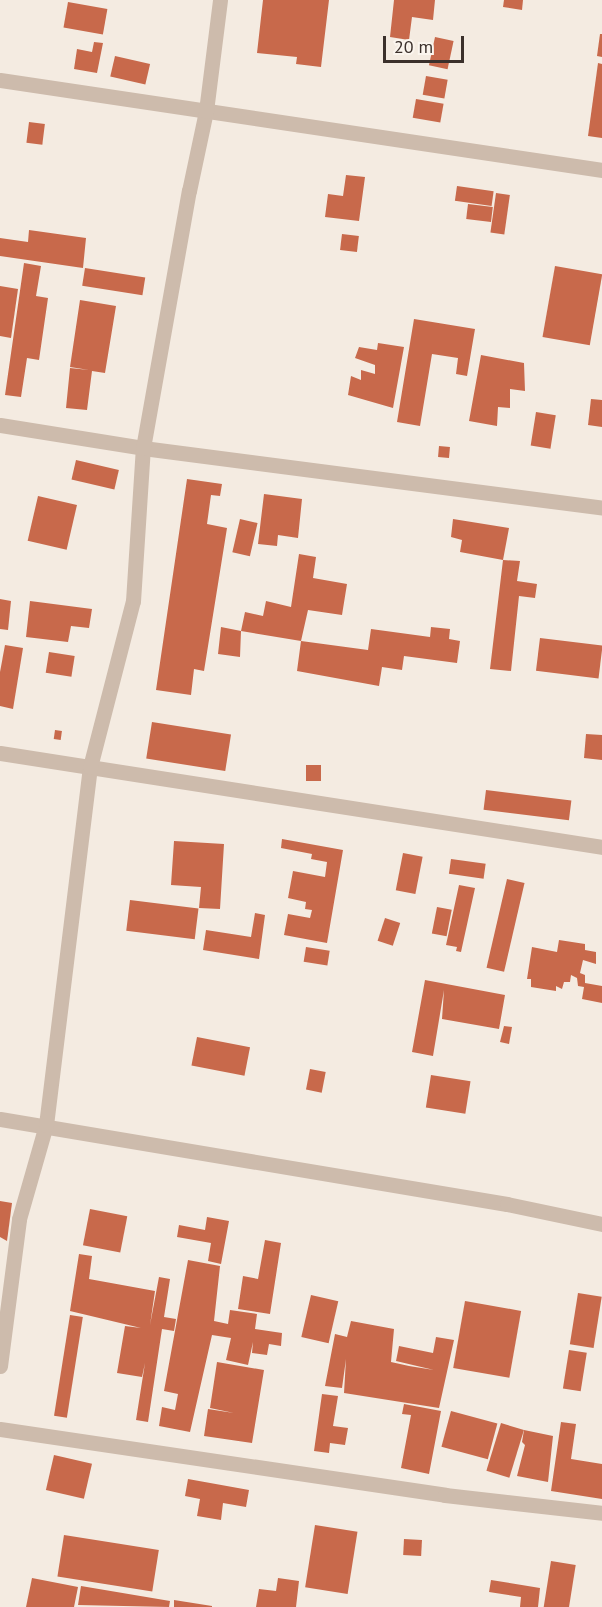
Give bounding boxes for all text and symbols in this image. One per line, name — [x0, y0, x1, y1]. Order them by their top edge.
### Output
scale bar — [386, 24, 467, 62]
text: 20 m — [394, 35, 433, 58]

